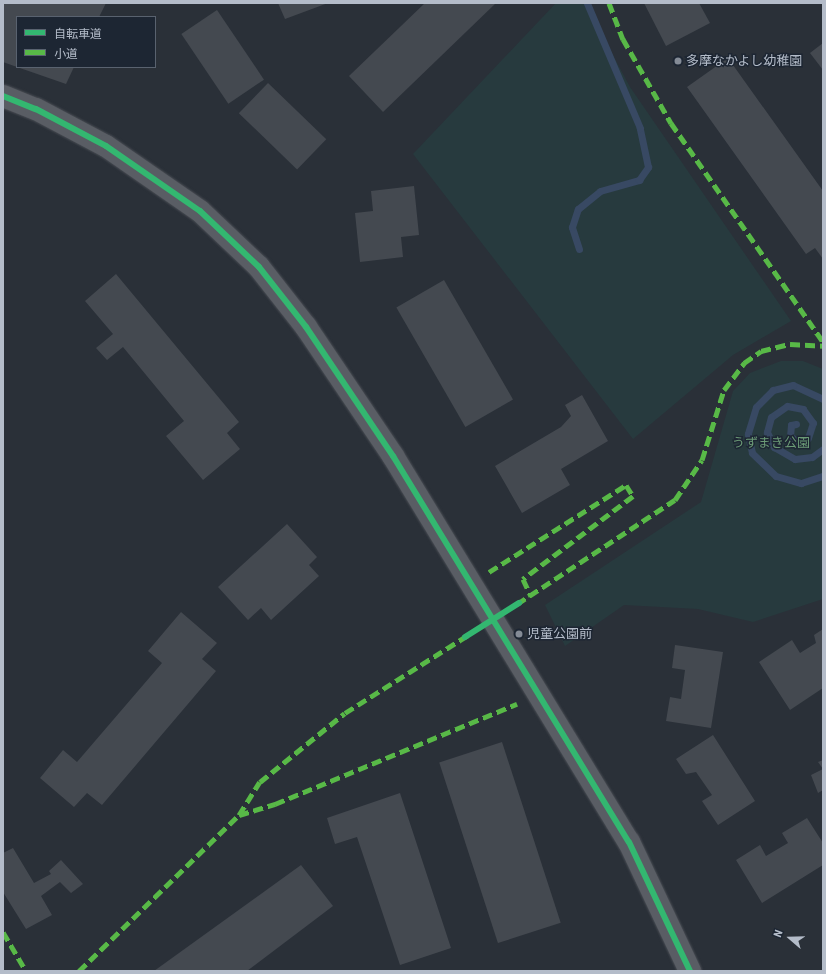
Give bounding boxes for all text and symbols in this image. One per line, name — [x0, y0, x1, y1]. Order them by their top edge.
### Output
legend — [16, 16, 156, 68]
text: 自転車道 — [54, 27, 102, 41]
text: 小道 — [54, 47, 78, 61]
place label: 多摩なかよし幼稚園 — [686, 53, 803, 69]
marker: 多摩なかよし幼稚園 — [673, 56, 683, 66]
park label: うずまき公園 — [732, 435, 810, 451]
place label: 児童公園前 — [527, 626, 592, 642]
marker: 児童公園前 — [514, 629, 524, 639]
north arrow — [770, 918, 810, 958]
text: N — [771, 928, 786, 939]

